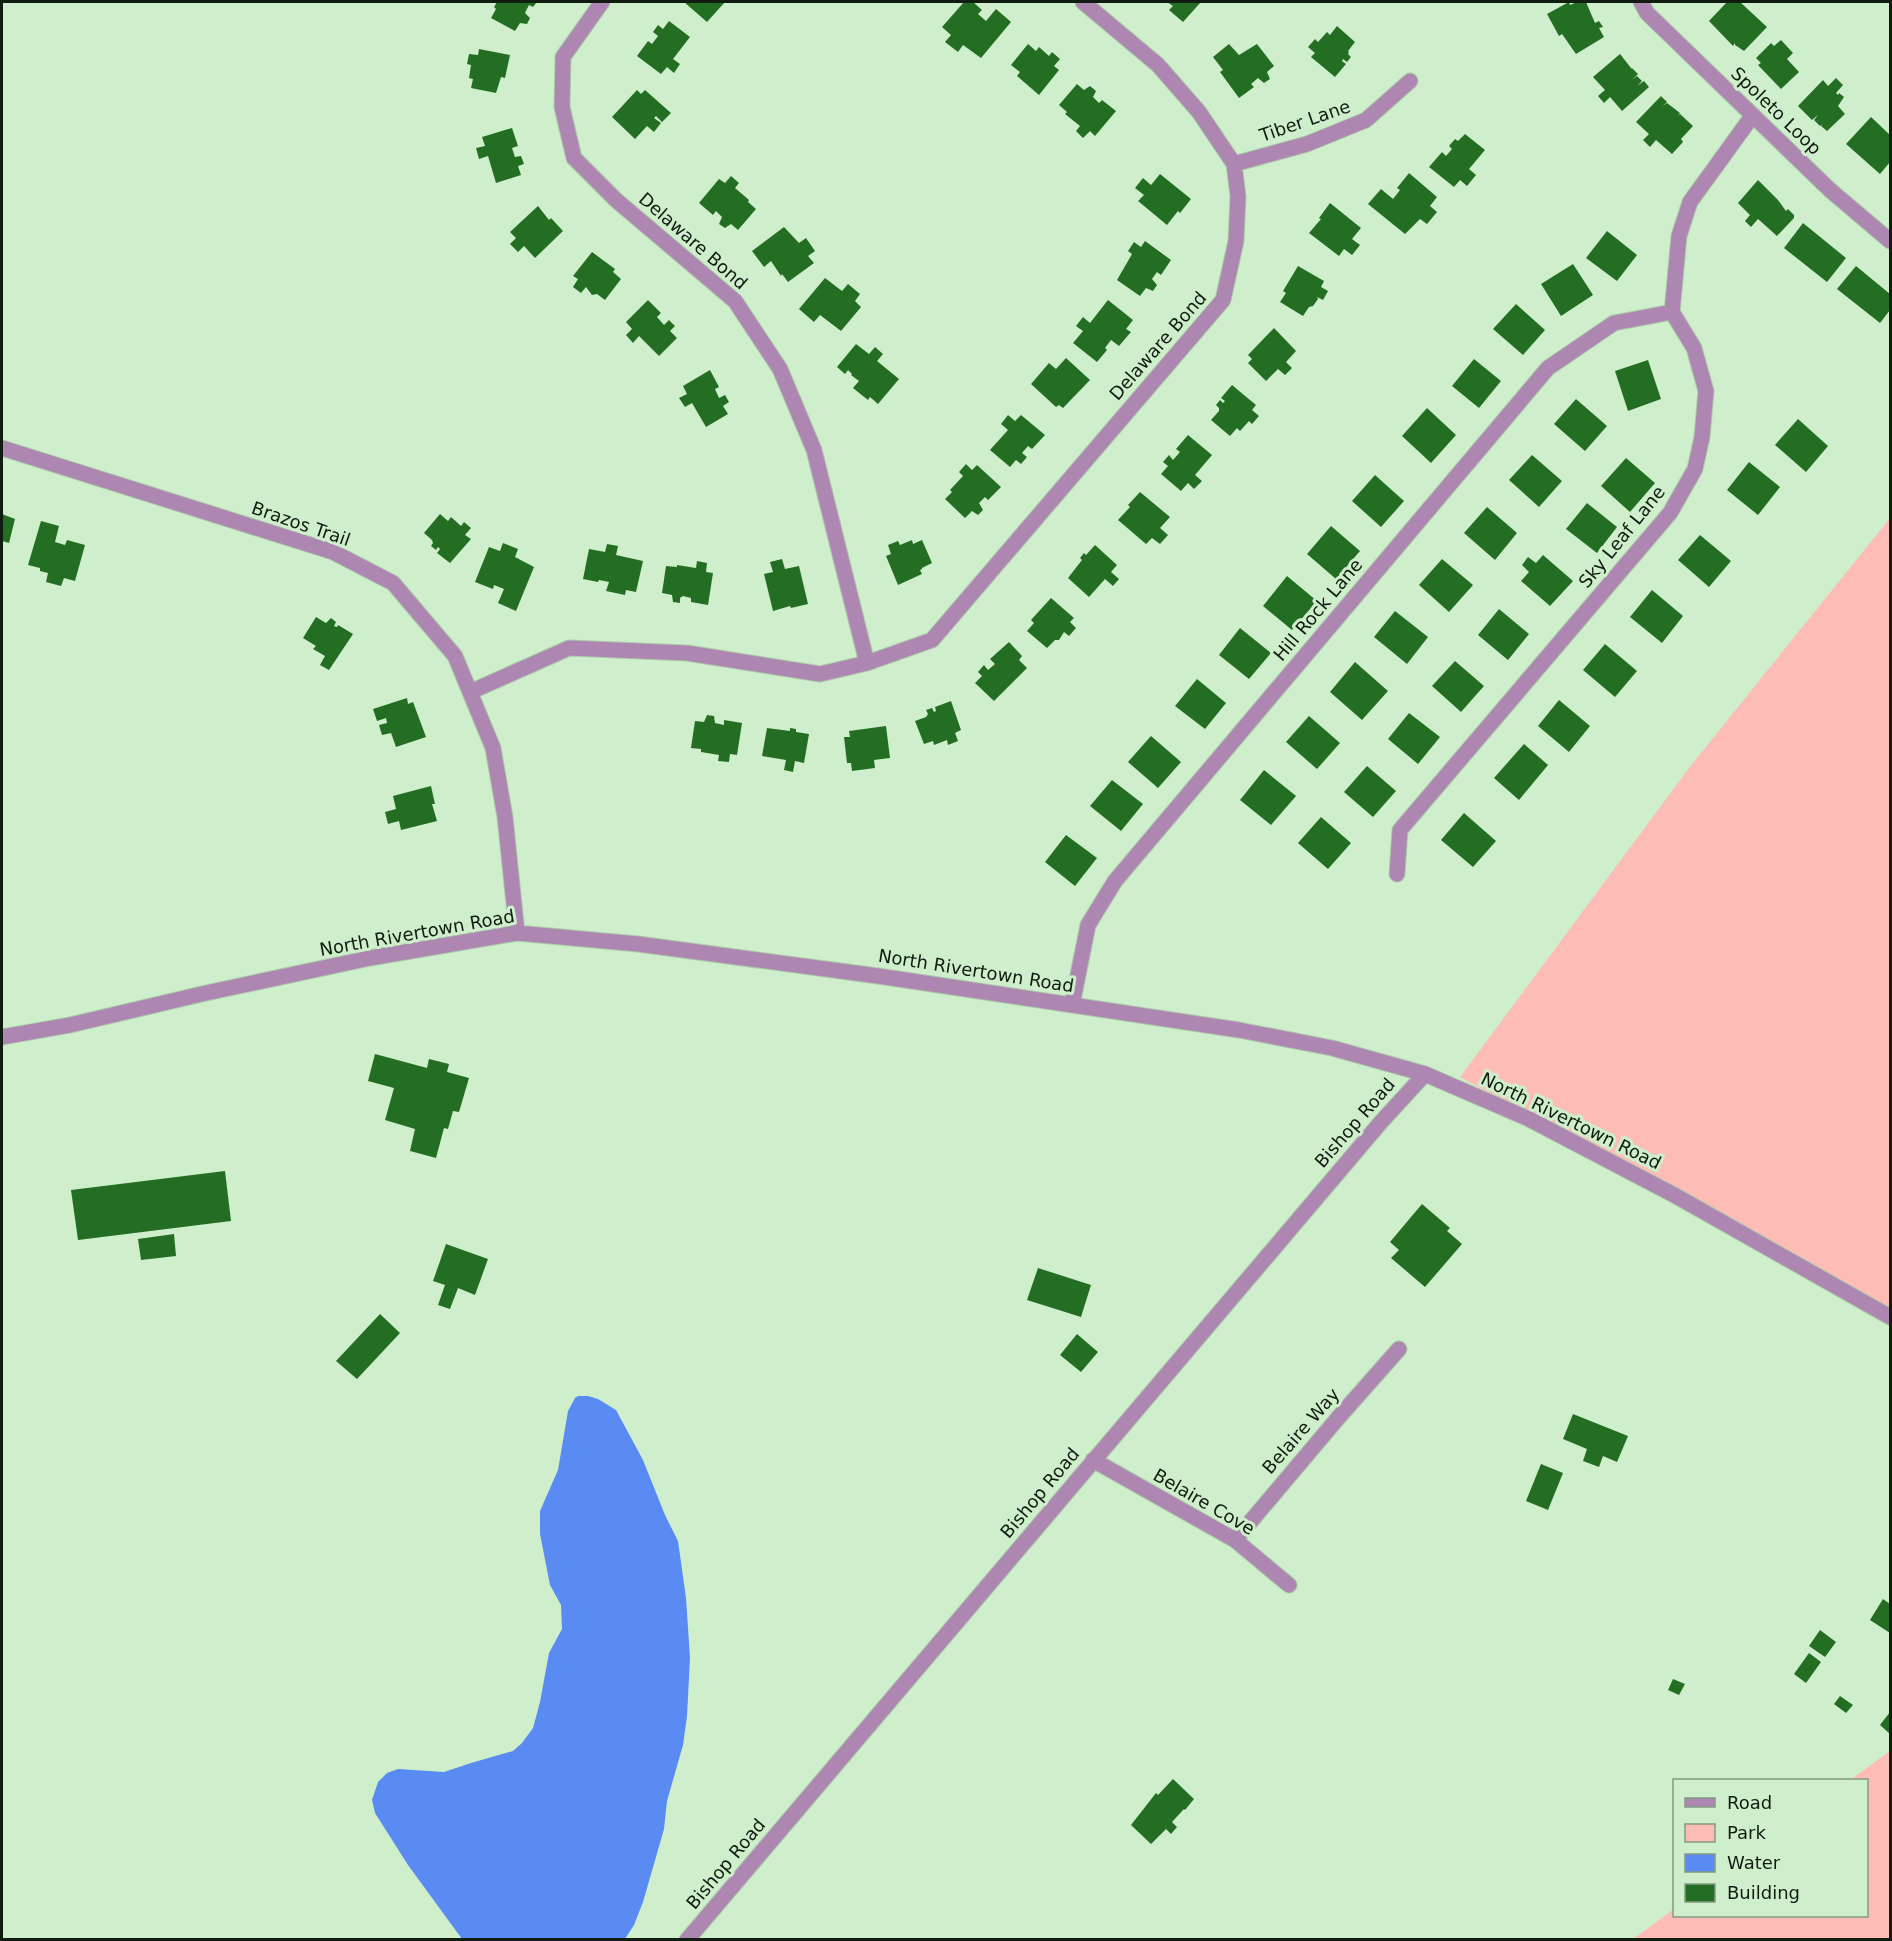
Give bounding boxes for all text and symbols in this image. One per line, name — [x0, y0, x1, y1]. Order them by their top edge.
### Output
street label: Spoleto Loop — [1727, 62, 1826, 159]
street label: Tiber Lane — [1256, 95, 1353, 146]
street label: Delaware Bond — [635, 188, 752, 293]
street label: Delaware Bond — [1105, 287, 1210, 404]
street label: Sky Leaf Lane — [1574, 482, 1669, 592]
street label: Brazos Trail — [249, 497, 353, 550]
street label: Hill Rock Lane — [1269, 554, 1366, 665]
street label: North Rivertown Road — [318, 905, 516, 960]
street label: North Rivertown Road — [877, 945, 1075, 996]
street label: North Rivertown Road — [1478, 1068, 1665, 1173]
street label: Bishop Road — [1310, 1074, 1399, 1172]
street label: Belaire Way — [1258, 1383, 1344, 1478]
street label: Bishop Road — [996, 1443, 1083, 1542]
street label: Belaire Cove — [1150, 1464, 1259, 1539]
legend — [1673, 1779, 1868, 1917]
text: Road — [1727, 1792, 1772, 1813]
street label: Bishop Road — [682, 1814, 769, 1913]
text: Park — [1727, 1822, 1766, 1843]
text: Water — [1727, 1852, 1781, 1873]
text: Building — [1727, 1882, 1800, 1903]

